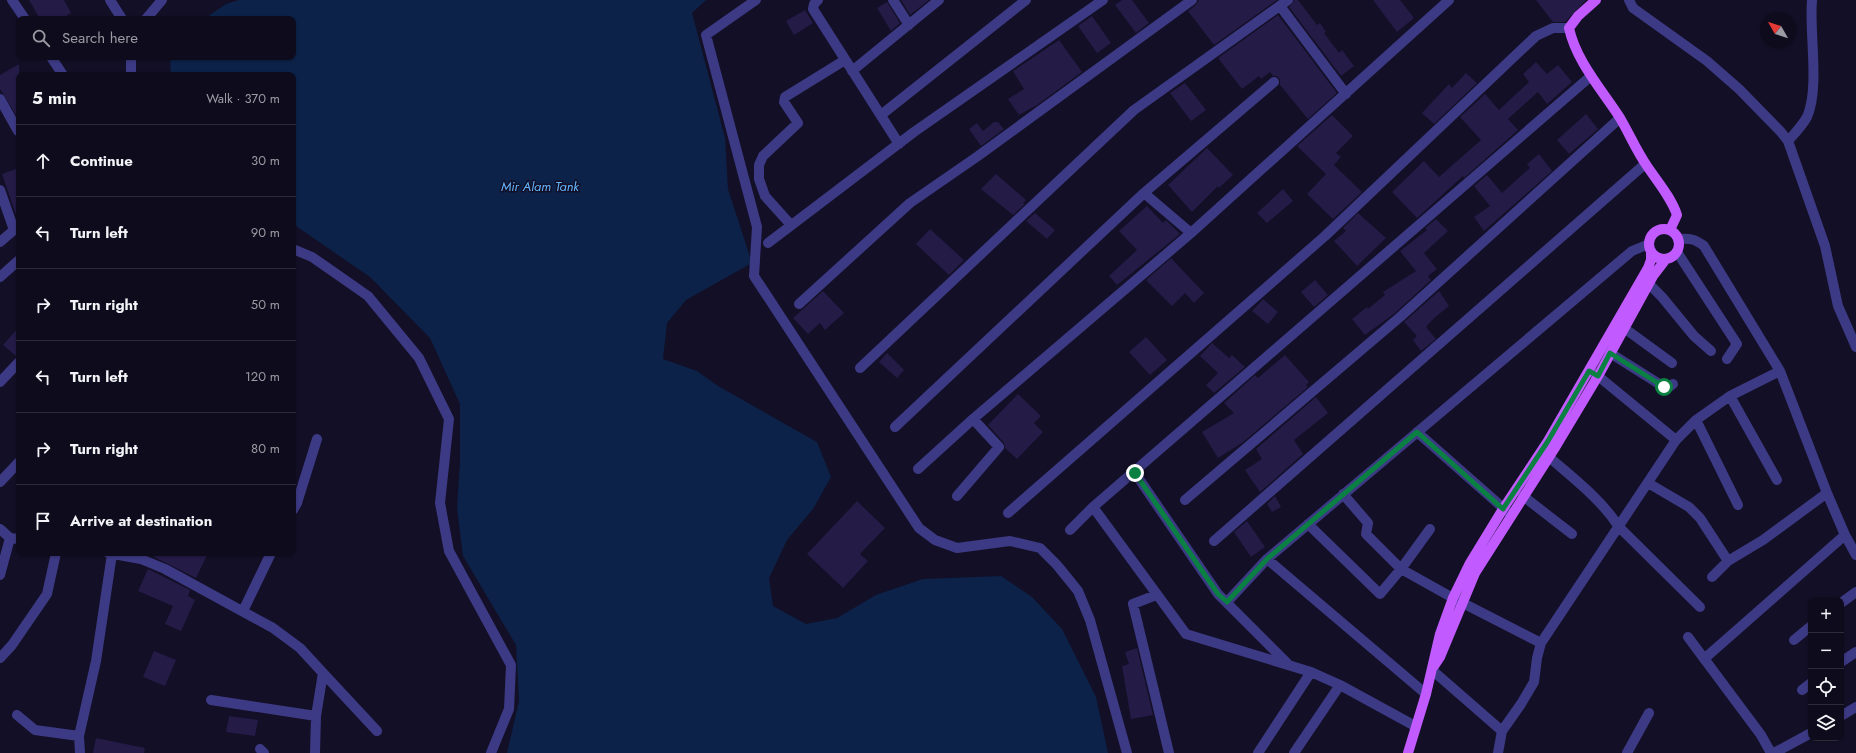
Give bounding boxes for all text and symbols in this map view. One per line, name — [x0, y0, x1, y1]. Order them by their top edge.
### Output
north arrow — [1760, 12, 1796, 48]
search box — [16, 16, 296, 60]
icon: search — [30, 27, 52, 49]
text: Search here — [62, 27, 138, 49]
text: 5 min — [32, 86, 76, 110]
text: Walk · 370 m — [206, 89, 280, 108]
icon: ahead — [32, 150, 54, 172]
text: Continue — [70, 150, 133, 172]
text: 30 m — [251, 151, 280, 170]
water label: Mir Alam Tank — [501, 177, 579, 196]
icon: left — [32, 222, 54, 244]
text: Turn left — [70, 222, 128, 244]
text: 90 m — [251, 223, 280, 242]
icon: right — [32, 294, 54, 316]
text: Turn right — [70, 294, 138, 316]
text: 50 m — [251, 295, 280, 314]
icon: left — [32, 366, 54, 388]
text: Turn left — [70, 366, 128, 388]
text: 120 m — [245, 367, 280, 386]
route start — [1655, 378, 1673, 396]
icon: right — [32, 438, 54, 460]
text: Turn right — [70, 438, 138, 460]
text: 80 m — [251, 439, 280, 458]
route end — [1126, 464, 1144, 482]
icon: arrive — [32, 510, 54, 532]
text: Arrive at destination — [70, 510, 212, 532]
map controls — [1808, 597, 1844, 741]
button: + — [1808, 597, 1844, 633]
button: − — [1808, 633, 1844, 669]
button: locate — [1808, 669, 1844, 705]
button: layers — [1808, 705, 1844, 741]

